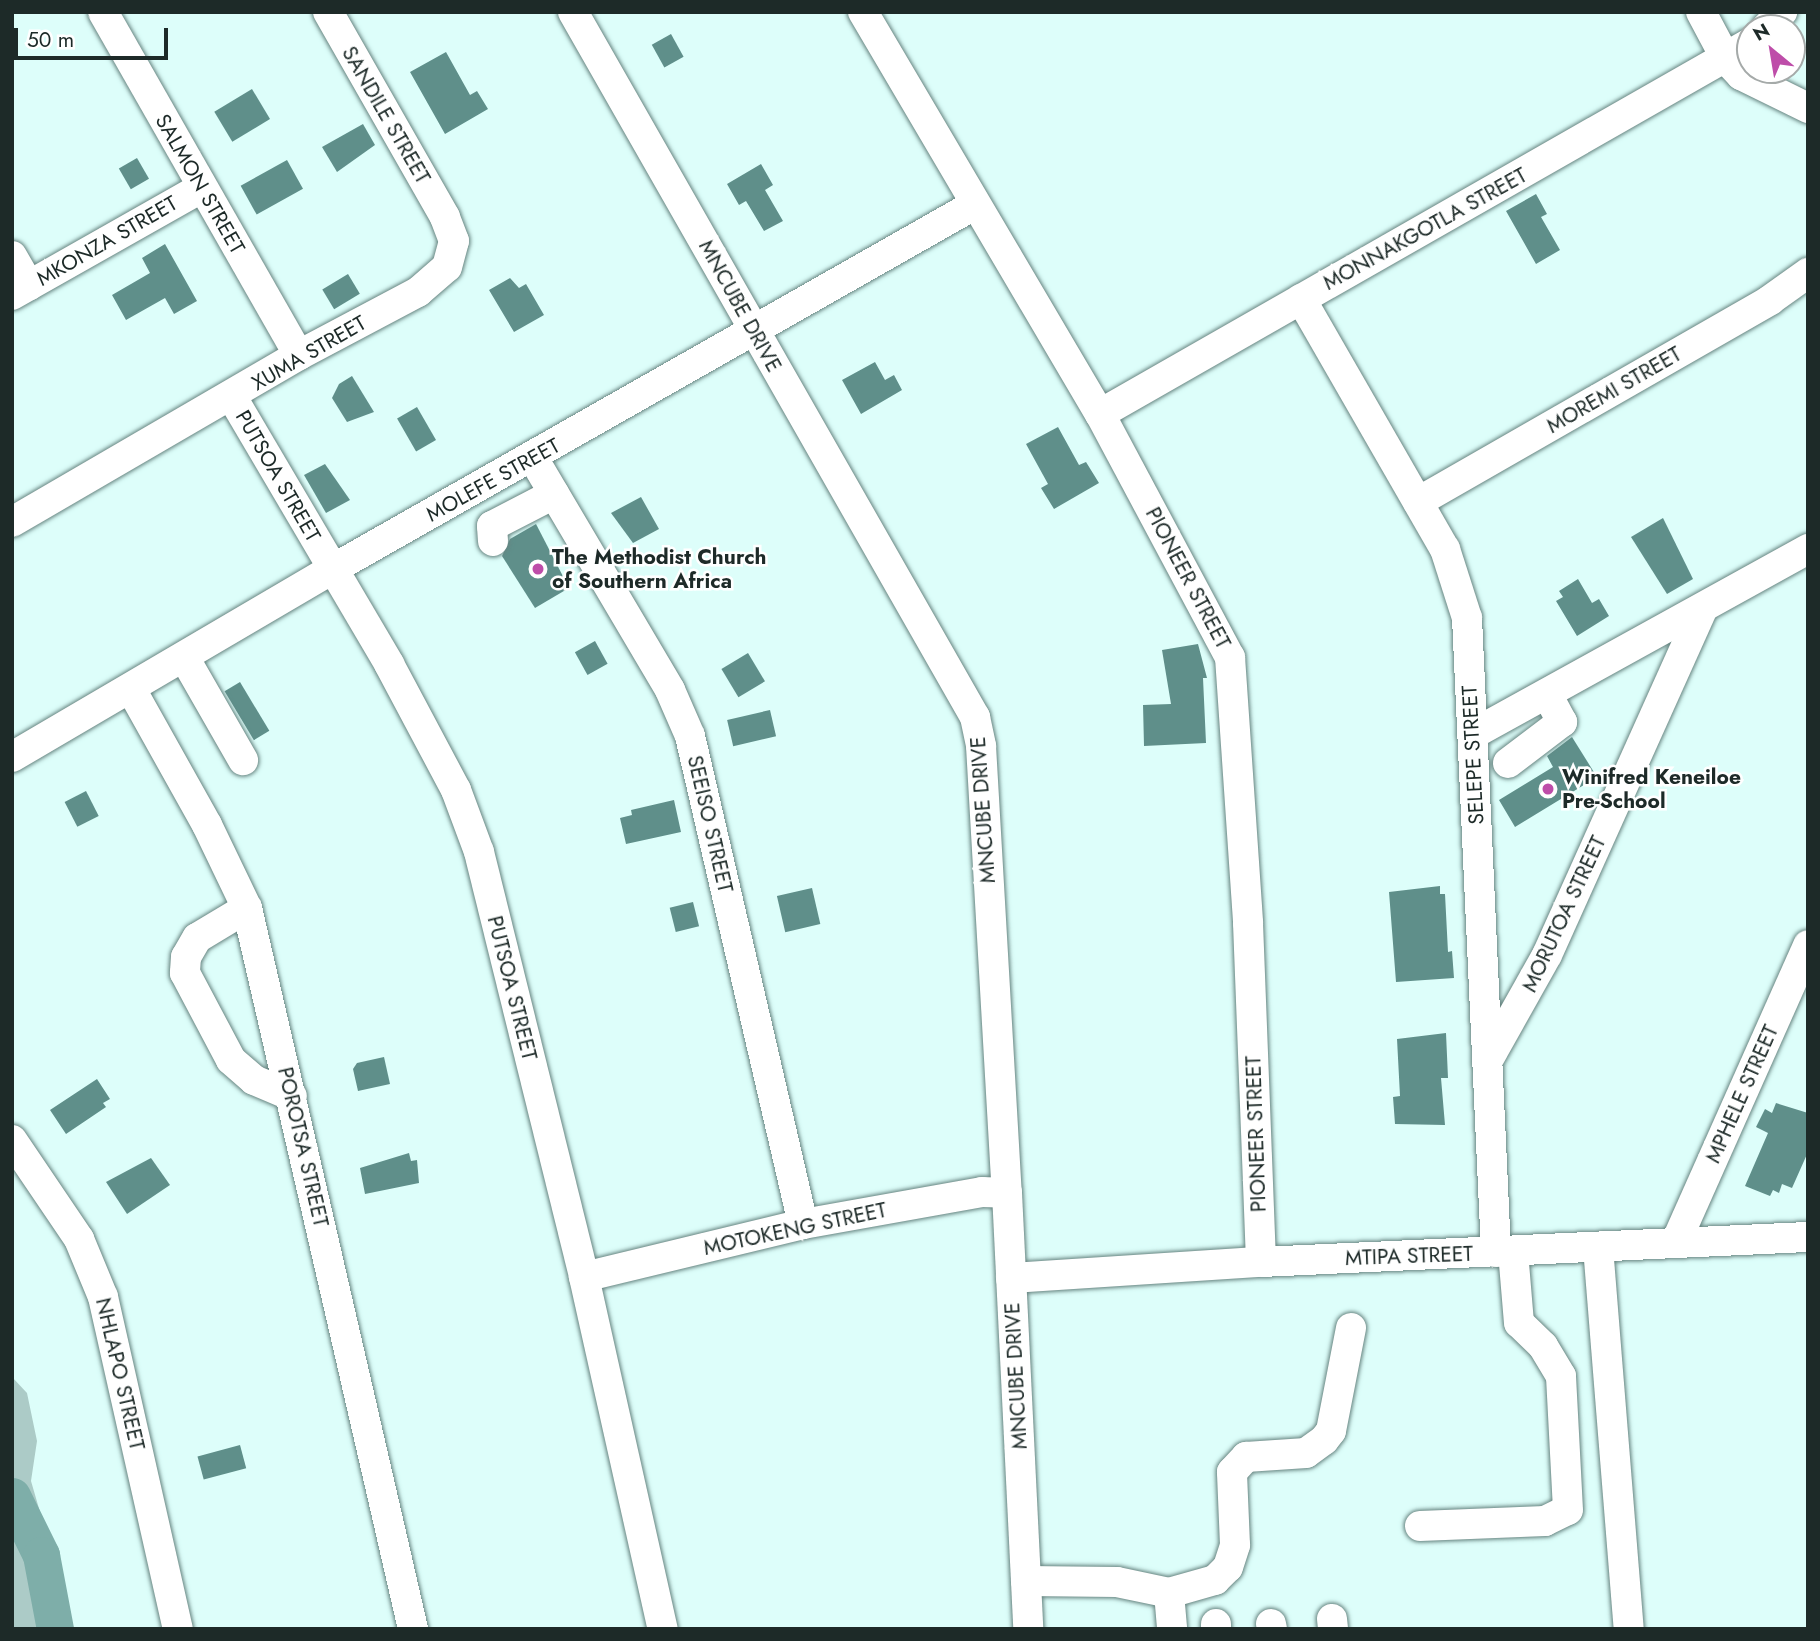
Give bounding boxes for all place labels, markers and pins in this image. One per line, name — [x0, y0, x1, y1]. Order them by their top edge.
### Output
place label: The Methodist Church of Southern Africa — [552, 544, 767, 594]
marker: The Methodist Church of Southern Africa — [530, 561, 546, 577]
place label: Winifred Keneiloe Pre-School — [1562, 764, 1741, 814]
marker: Winifred Keneiloe Pre-School — [1540, 781, 1556, 797]

